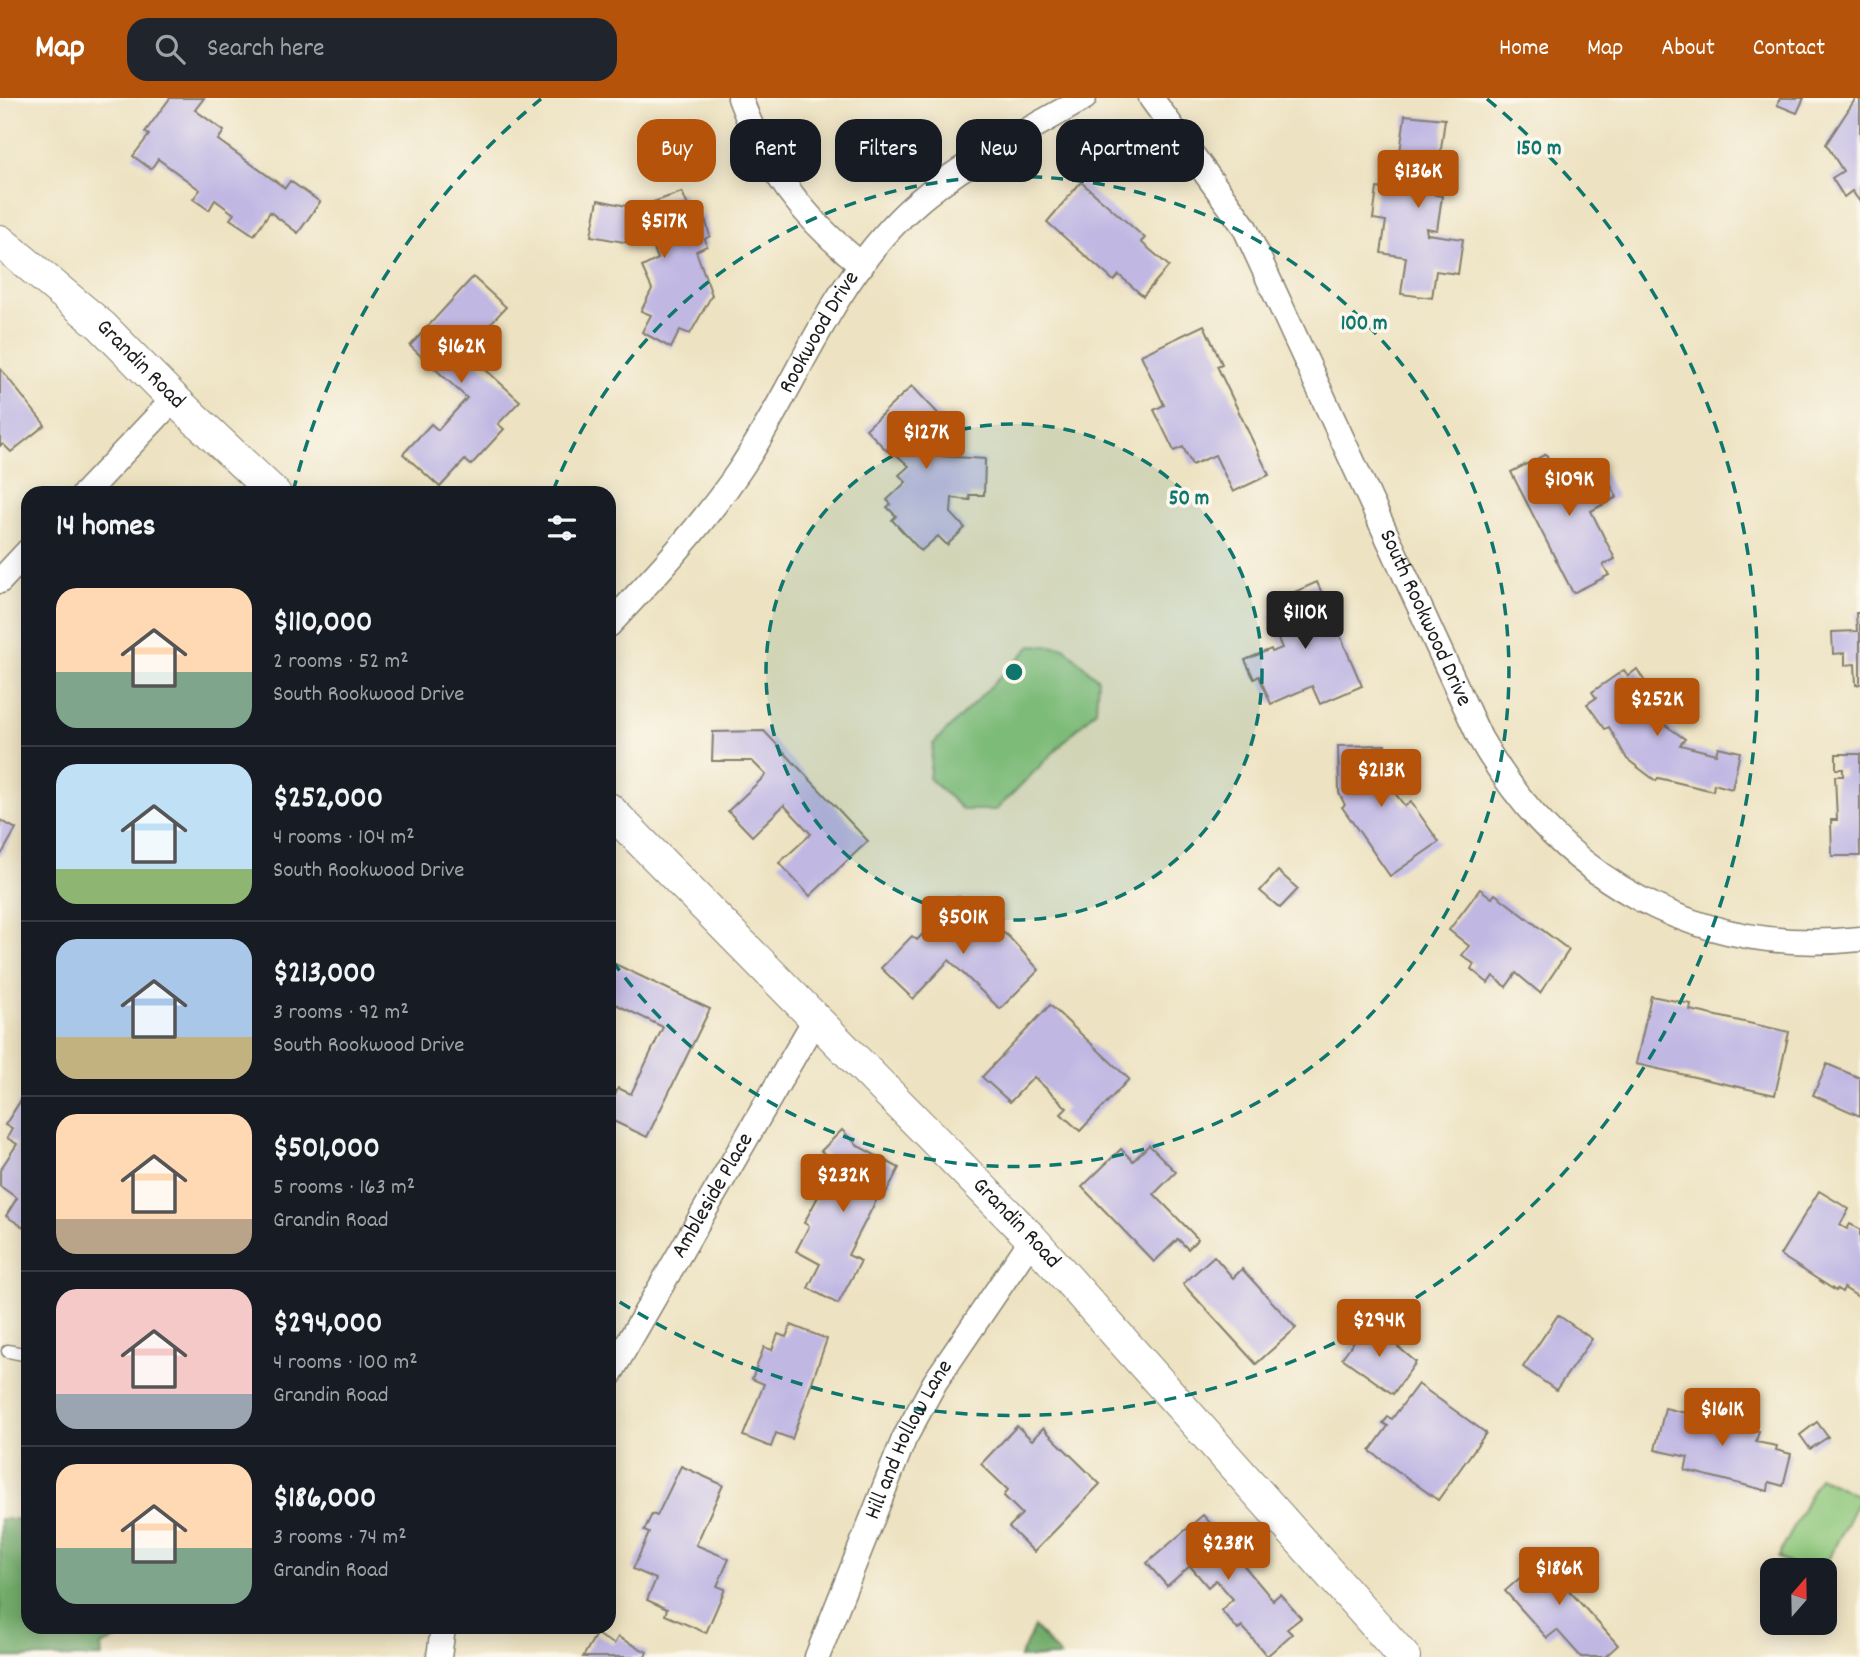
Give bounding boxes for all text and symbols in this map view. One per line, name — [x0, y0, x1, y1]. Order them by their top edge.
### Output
search box — [127, 18, 617, 81]
text: Map — [35, 26, 85, 73]
icon: search — [151, 30, 189, 68]
text: Search here — [207, 31, 325, 68]
text: Home — [1499, 32, 1549, 66]
text: Map — [1587, 32, 1623, 66]
text: About — [1661, 32, 1715, 66]
text: Contact — [1753, 32, 1825, 66]
chip: Buy — [637, 119, 716, 182]
chip: Rent — [730, 119, 821, 182]
chip: Filters — [835, 119, 942, 182]
chip: New — [956, 119, 1042, 182]
chip: Apartment — [1056, 119, 1204, 182]
text: 150 m — [1516, 135, 1562, 165]
pin: $136K — [1369, 150, 1467, 210]
text: $136K — [1394, 156, 1442, 189]
pin: $517K — [615, 200, 713, 260]
text: $517K — [641, 206, 687, 239]
street label: Rookwood Drive — [771, 264, 868, 400]
text: 100 m — [1341, 310, 1387, 340]
street label: Grandin Road — [88, 312, 192, 418]
pin: $162K — [412, 326, 510, 385]
text: $162K — [437, 331, 485, 364]
pin: $127K — [877, 412, 975, 471]
text: $127K — [903, 417, 949, 450]
pin: $109K — [1520, 458, 1618, 518]
text: $109K — [1544, 464, 1594, 497]
text: 50 m — [1169, 485, 1209, 515]
text: 14 homes — [56, 507, 155, 550]
icon: filters — [543, 509, 581, 547]
street label: South Rookwood Drive — [1370, 524, 1480, 712]
pin: $110K — [1256, 592, 1354, 651]
text: $110K — [1283, 597, 1327, 630]
text: $110,000 — [273, 603, 372, 646]
icon: home — [112, 616, 196, 700]
text: 2 rooms · 52 m² — [273, 646, 409, 679]
centre of rings — [1002, 660, 1026, 684]
pin: $252K — [1608, 678, 1706, 738]
text: South Rookwood Drive — [273, 679, 464, 712]
text: $252K — [1630, 684, 1684, 717]
pin: $213K — [1332, 750, 1430, 809]
text: $213K — [1357, 755, 1405, 788]
text: $252,000 — [273, 779, 383, 822]
icon: home — [112, 792, 196, 876]
text: 4 rooms · 104 m² — [273, 822, 415, 855]
text: South Rookwood Drive — [273, 855, 464, 888]
pin: $501K — [914, 896, 1012, 956]
text: $501K — [938, 902, 988, 935]
text: $213,000 — [273, 954, 376, 997]
icon: home — [112, 967, 196, 1051]
text: 3 rooms · 92 m² — [273, 997, 409, 1030]
text: South Rookwood Drive — [273, 1030, 464, 1063]
street label: Ambleside Place — [664, 1127, 762, 1265]
text: $501,000 — [273, 1129, 380, 1172]
icon: home — [112, 1142, 196, 1226]
pin: $232K — [794, 1154, 892, 1214]
text: $232K — [817, 1160, 869, 1193]
street label: Grandin Road — [964, 1170, 1068, 1277]
text: 5 rooms · 163 m² — [273, 1172, 415, 1205]
text: Grandin Road — [273, 1205, 388, 1238]
pin: $294K — [1330, 1300, 1428, 1359]
text: $294,000 — [273, 1304, 382, 1347]
text: $294K — [1353, 1305, 1405, 1338]
icon: home — [112, 1317, 196, 1401]
text: 4 rooms · 100 m² — [273, 1347, 418, 1380]
street label: Hill and Hollow Lane — [857, 1353, 962, 1525]
text: Grandin Road — [273, 1380, 388, 1413]
pin: $161K — [1673, 1388, 1771, 1448]
text: $161K — [1700, 1394, 1744, 1427]
text: $186,000 — [273, 1479, 376, 1522]
icon: home — [112, 1492, 196, 1576]
text: 3 rooms · 74 m² — [273, 1522, 407, 1555]
pin: $238K — [1179, 1522, 1277, 1582]
text: $238K — [1202, 1528, 1254, 1561]
pin: $186K — [1510, 1548, 1608, 1607]
text: $186K — [1535, 1553, 1583, 1586]
text: Grandin Road — [273, 1555, 388, 1588]
north arrow — [1760, 1558, 1838, 1634]
map controls — [1760, 1558, 1837, 1635]

